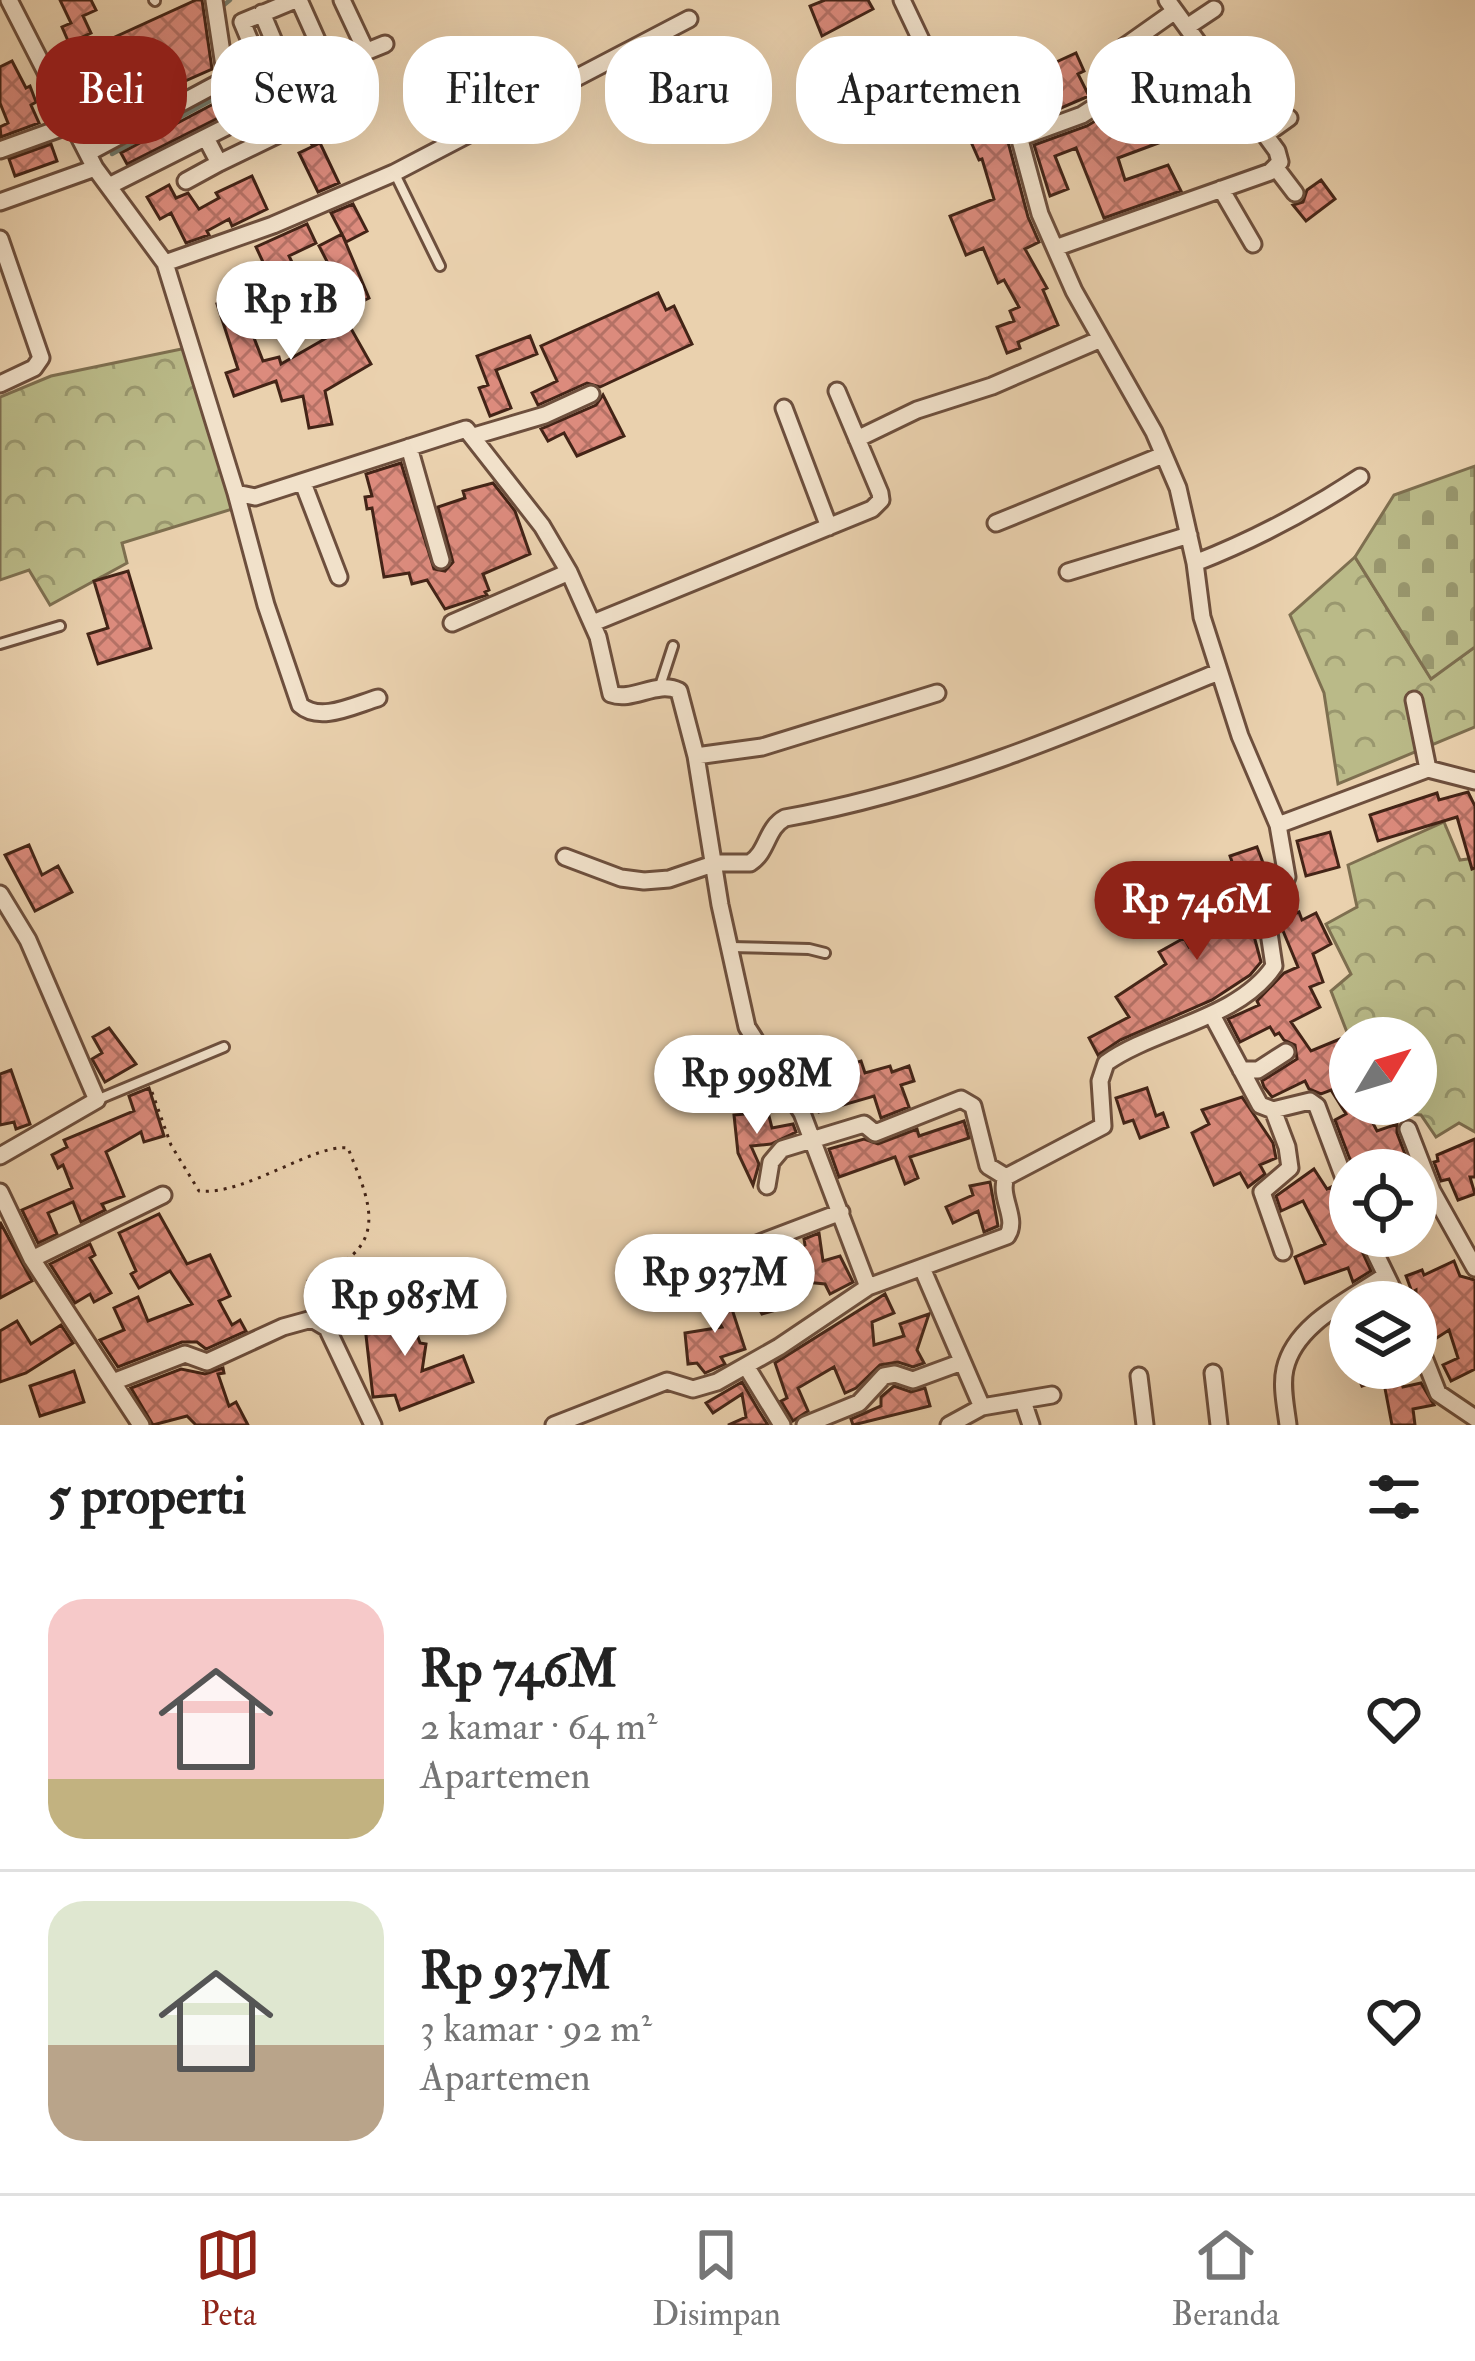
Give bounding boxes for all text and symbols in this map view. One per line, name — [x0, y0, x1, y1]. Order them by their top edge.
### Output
chip: Beli — [36, 36, 187, 144]
chip: Sewa — [211, 36, 379, 144]
chip: Filter — [403, 36, 581, 144]
chip: Baru — [605, 36, 772, 144]
chip: Apartemen — [796, 36, 1063, 144]
chip: Rumah — [1087, 36, 1295, 144]
pin: Rp 1B — [207, 261, 375, 363]
text: Rp 1B — [243, 275, 339, 324]
pin: Rp 746M — [1086, 861, 1308, 963]
text: Rp 746M — [1121, 875, 1273, 924]
north arrow — [1329, 1017, 1437, 1125]
map controls — [1329, 1017, 1437, 1389]
pin: Rp 998M — [646, 1035, 868, 1137]
text: Rp 998M — [681, 1049, 833, 1098]
button: locate — [1329, 1149, 1437, 1257]
pin: Rp 937M — [604, 1234, 826, 1336]
text: Rp 937M — [642, 1248, 788, 1297]
pin: Rp 985M — [294, 1257, 516, 1359]
text: Rp 985M — [331, 1271, 479, 1320]
button: layers — [1329, 1281, 1437, 1389]
icon: filters — [1361, 1464, 1427, 1530]
text: 5 properti — [48, 1465, 246, 1529]
text: Rp 746M — [420, 1638, 618, 1702]
icon: home — [144, 1647, 288, 1791]
icon: heart — [1361, 1686, 1427, 1752]
text: 2 kamar · 64 m² — [420, 1702, 657, 1751]
text: Apartemen — [420, 1751, 591, 1800]
text: Rp 937M — [420, 1940, 611, 2004]
icon: home — [144, 1949, 288, 2093]
icon: heart — [1361, 1988, 1427, 2054]
text: 3 kamar · 92 m² — [420, 2004, 652, 2053]
text: Apartemen — [420, 2053, 591, 2102]
tab: Peta — [195, 2222, 261, 2335]
tab: Disimpan — [652, 2222, 781, 2335]
tab: Beranda — [1172, 2222, 1280, 2335]

